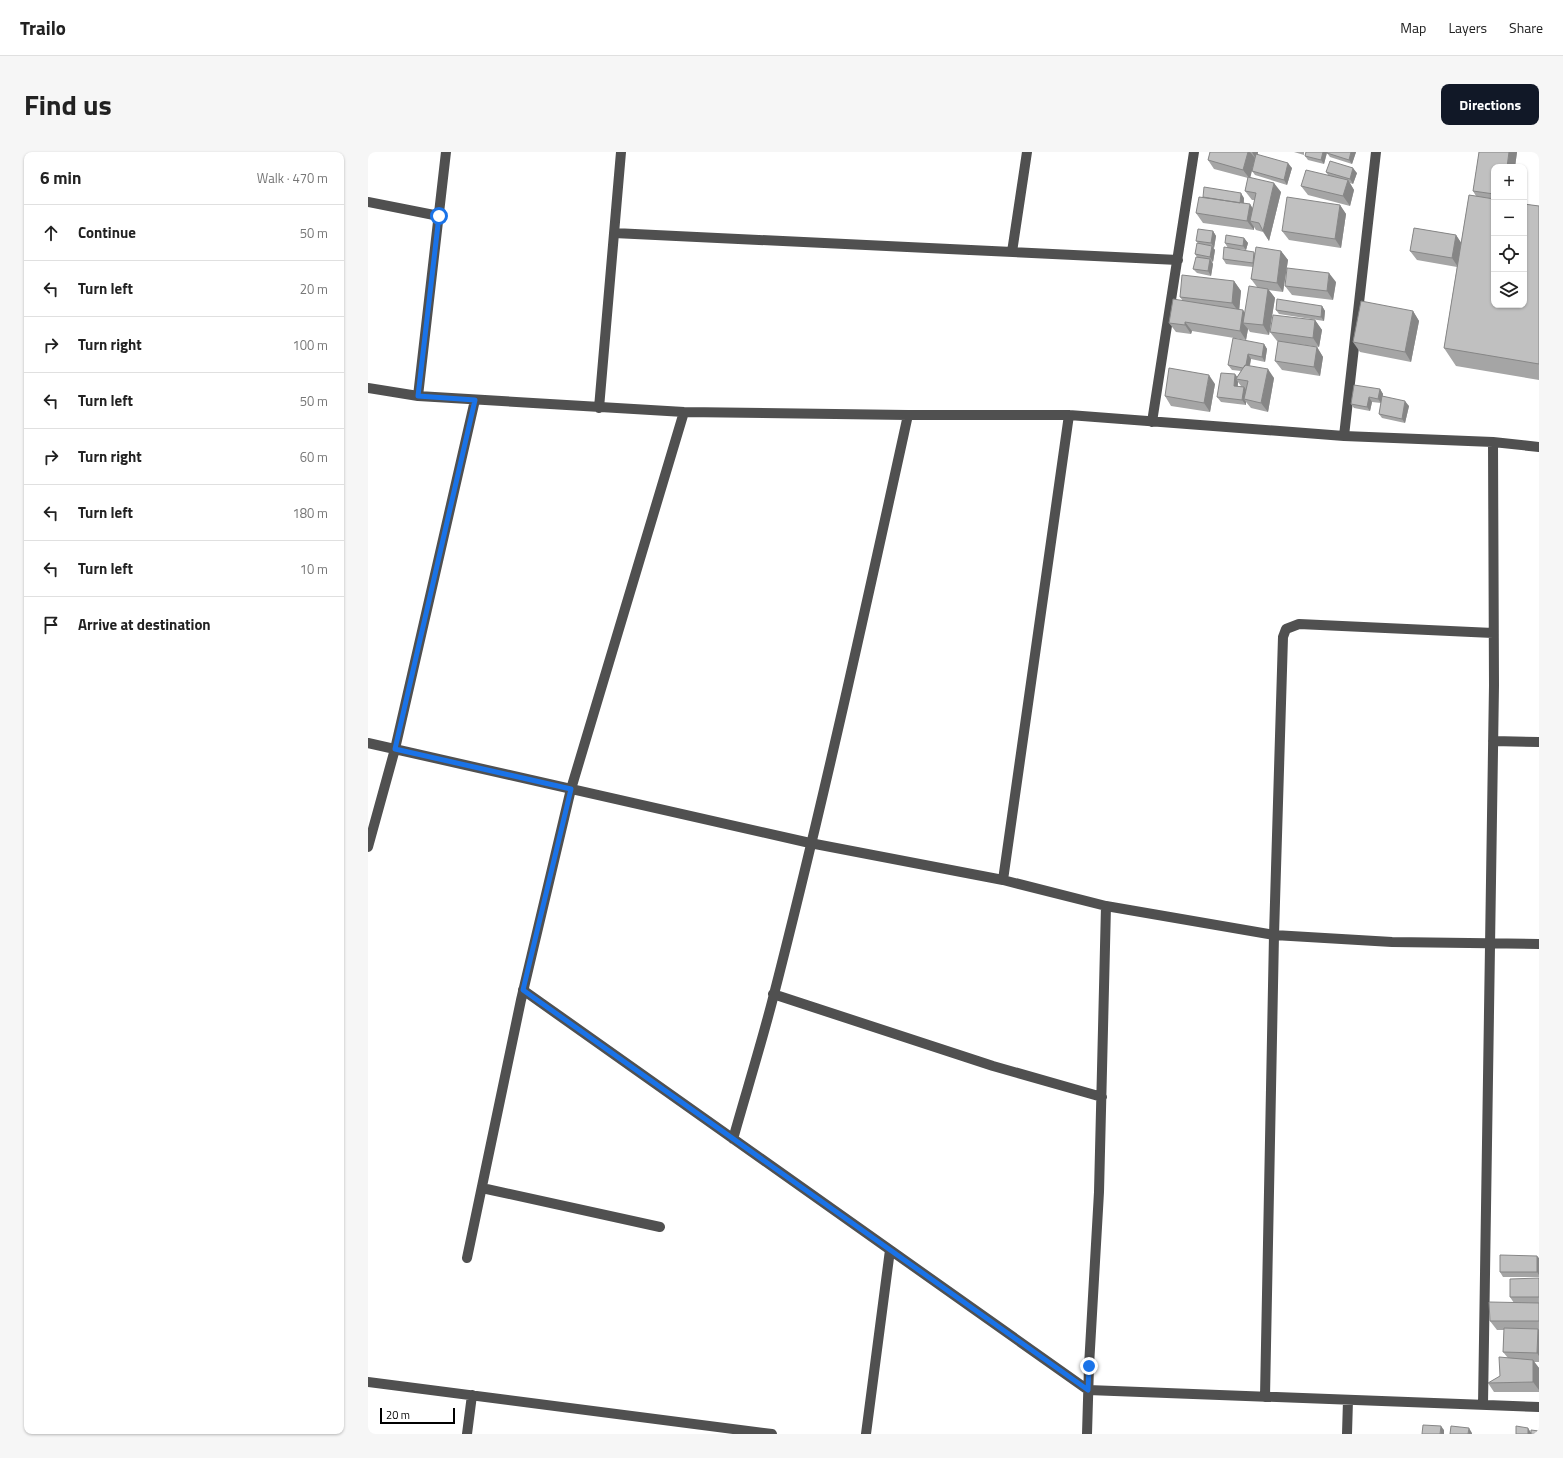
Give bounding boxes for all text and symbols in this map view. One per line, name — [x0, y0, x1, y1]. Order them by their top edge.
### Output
text: Trailo — [20, 13, 66, 42]
text: Map — [1400, 17, 1426, 38]
text: Layers — [1448, 17, 1487, 38]
text: Share — [1509, 17, 1543, 38]
text: Find us — [24, 83, 112, 126]
button: Directions — [1441, 84, 1539, 125]
map controls — [1491, 164, 1527, 308]
button: + — [1491, 164, 1527, 200]
text: 6 min — [40, 165, 81, 191]
text: Walk · 470 m — [257, 168, 328, 188]
button: − — [1491, 200, 1527, 236]
route start — [430, 207, 448, 225]
text: Continue — [78, 221, 136, 244]
icon: ahead — [40, 222, 62, 244]
text: 50 m — [300, 223, 328, 243]
button: locate — [1491, 236, 1527, 272]
button: layers — [1491, 272, 1527, 308]
text: Turn left — [78, 277, 133, 300]
icon: left — [40, 278, 62, 300]
text: 20 m — [300, 279, 328, 299]
text: Turn right — [78, 333, 142, 356]
icon: right — [40, 334, 62, 356]
text: 100 m — [292, 335, 328, 355]
text: Turn left — [78, 389, 133, 412]
icon: left — [40, 390, 62, 412]
text: 50 m — [300, 391, 328, 411]
text: Turn right — [78, 445, 142, 468]
icon: right — [40, 446, 62, 468]
text: 60 m — [300, 447, 328, 467]
text: Turn left — [78, 501, 133, 524]
icon: left — [40, 502, 62, 524]
text: 180 m — [292, 503, 328, 523]
text: Turn left — [78, 557, 133, 580]
icon: left — [40, 558, 62, 580]
text: 10 m — [300, 559, 328, 579]
text: Arrive at destination — [78, 613, 211, 636]
icon: arrive — [40, 614, 62, 636]
route end — [1080, 1357, 1098, 1375]
scale bar — [380, 1406, 455, 1425]
text: 20 m — [386, 1407, 410, 1423]

